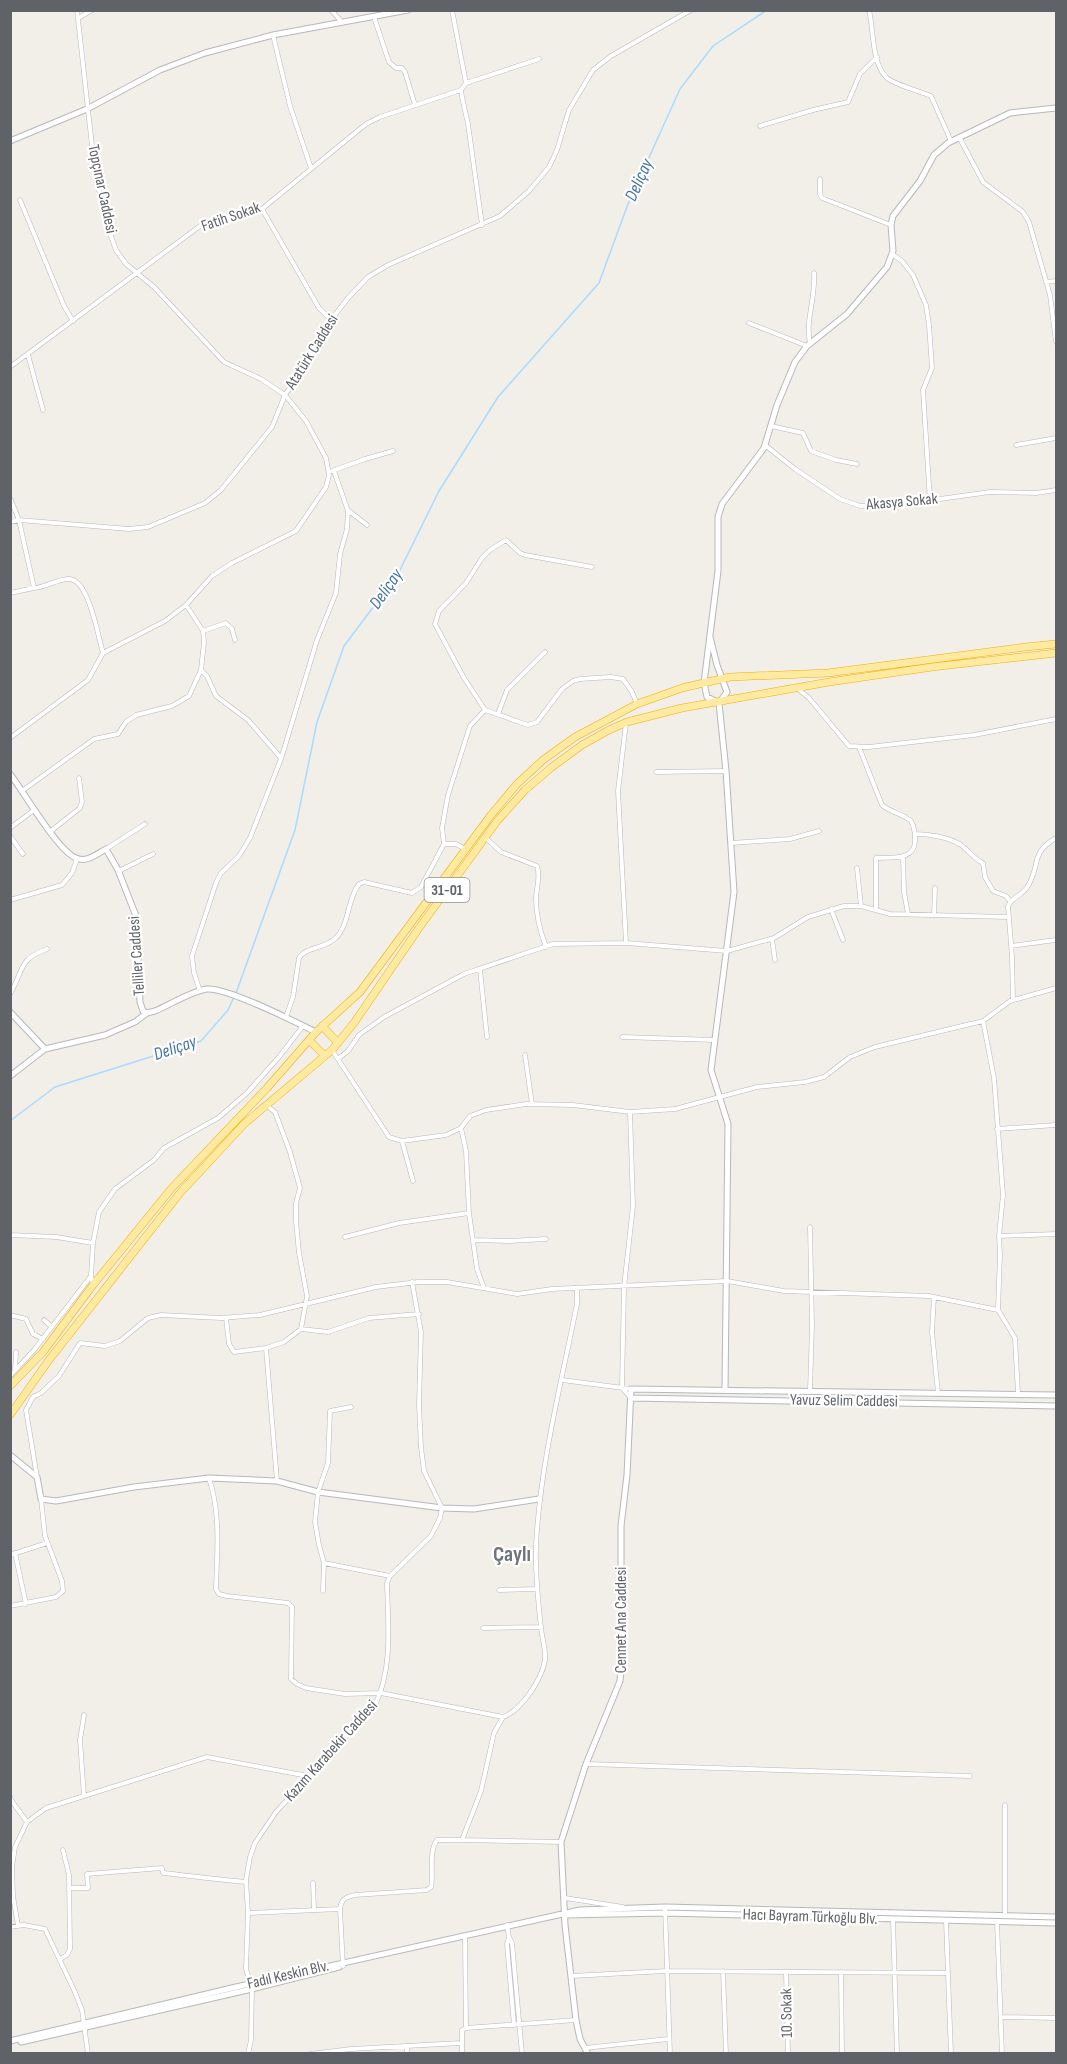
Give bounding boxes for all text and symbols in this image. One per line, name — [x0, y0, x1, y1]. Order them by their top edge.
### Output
street label: Topçınar Caddesi — [83, 143, 121, 235]
water label: Deliçay — [621, 155, 658, 204]
street label: Fatih Sokak — [199, 198, 263, 236]
street label: Atatürk Caddesi — [281, 311, 343, 394]
street label: Akasya Sokak — [865, 489, 938, 515]
water label: Deliçay — [365, 564, 408, 613]
road number: 31-01 — [424, 878, 470, 902]
street label: Telliler Caddesi — [125, 916, 149, 996]
water label: Deliçay — [151, 1031, 200, 1065]
street label: Yavuz Selim Caddesi — [790, 1391, 898, 1411]
district label: Çaylı — [493, 1541, 531, 1568]
street label: Cennet Ana Caddesi — [612, 1567, 631, 1673]
street label: Kazım Karabekir Caddesi — [280, 1696, 382, 1806]
street label: Hacı Bayram Türkoğlu Blv. — [742, 1905, 878, 1929]
street label: Fadıl Keskin Blv. — [245, 1956, 331, 1994]
street label: 10. Sokak — [777, 1988, 797, 2038]

